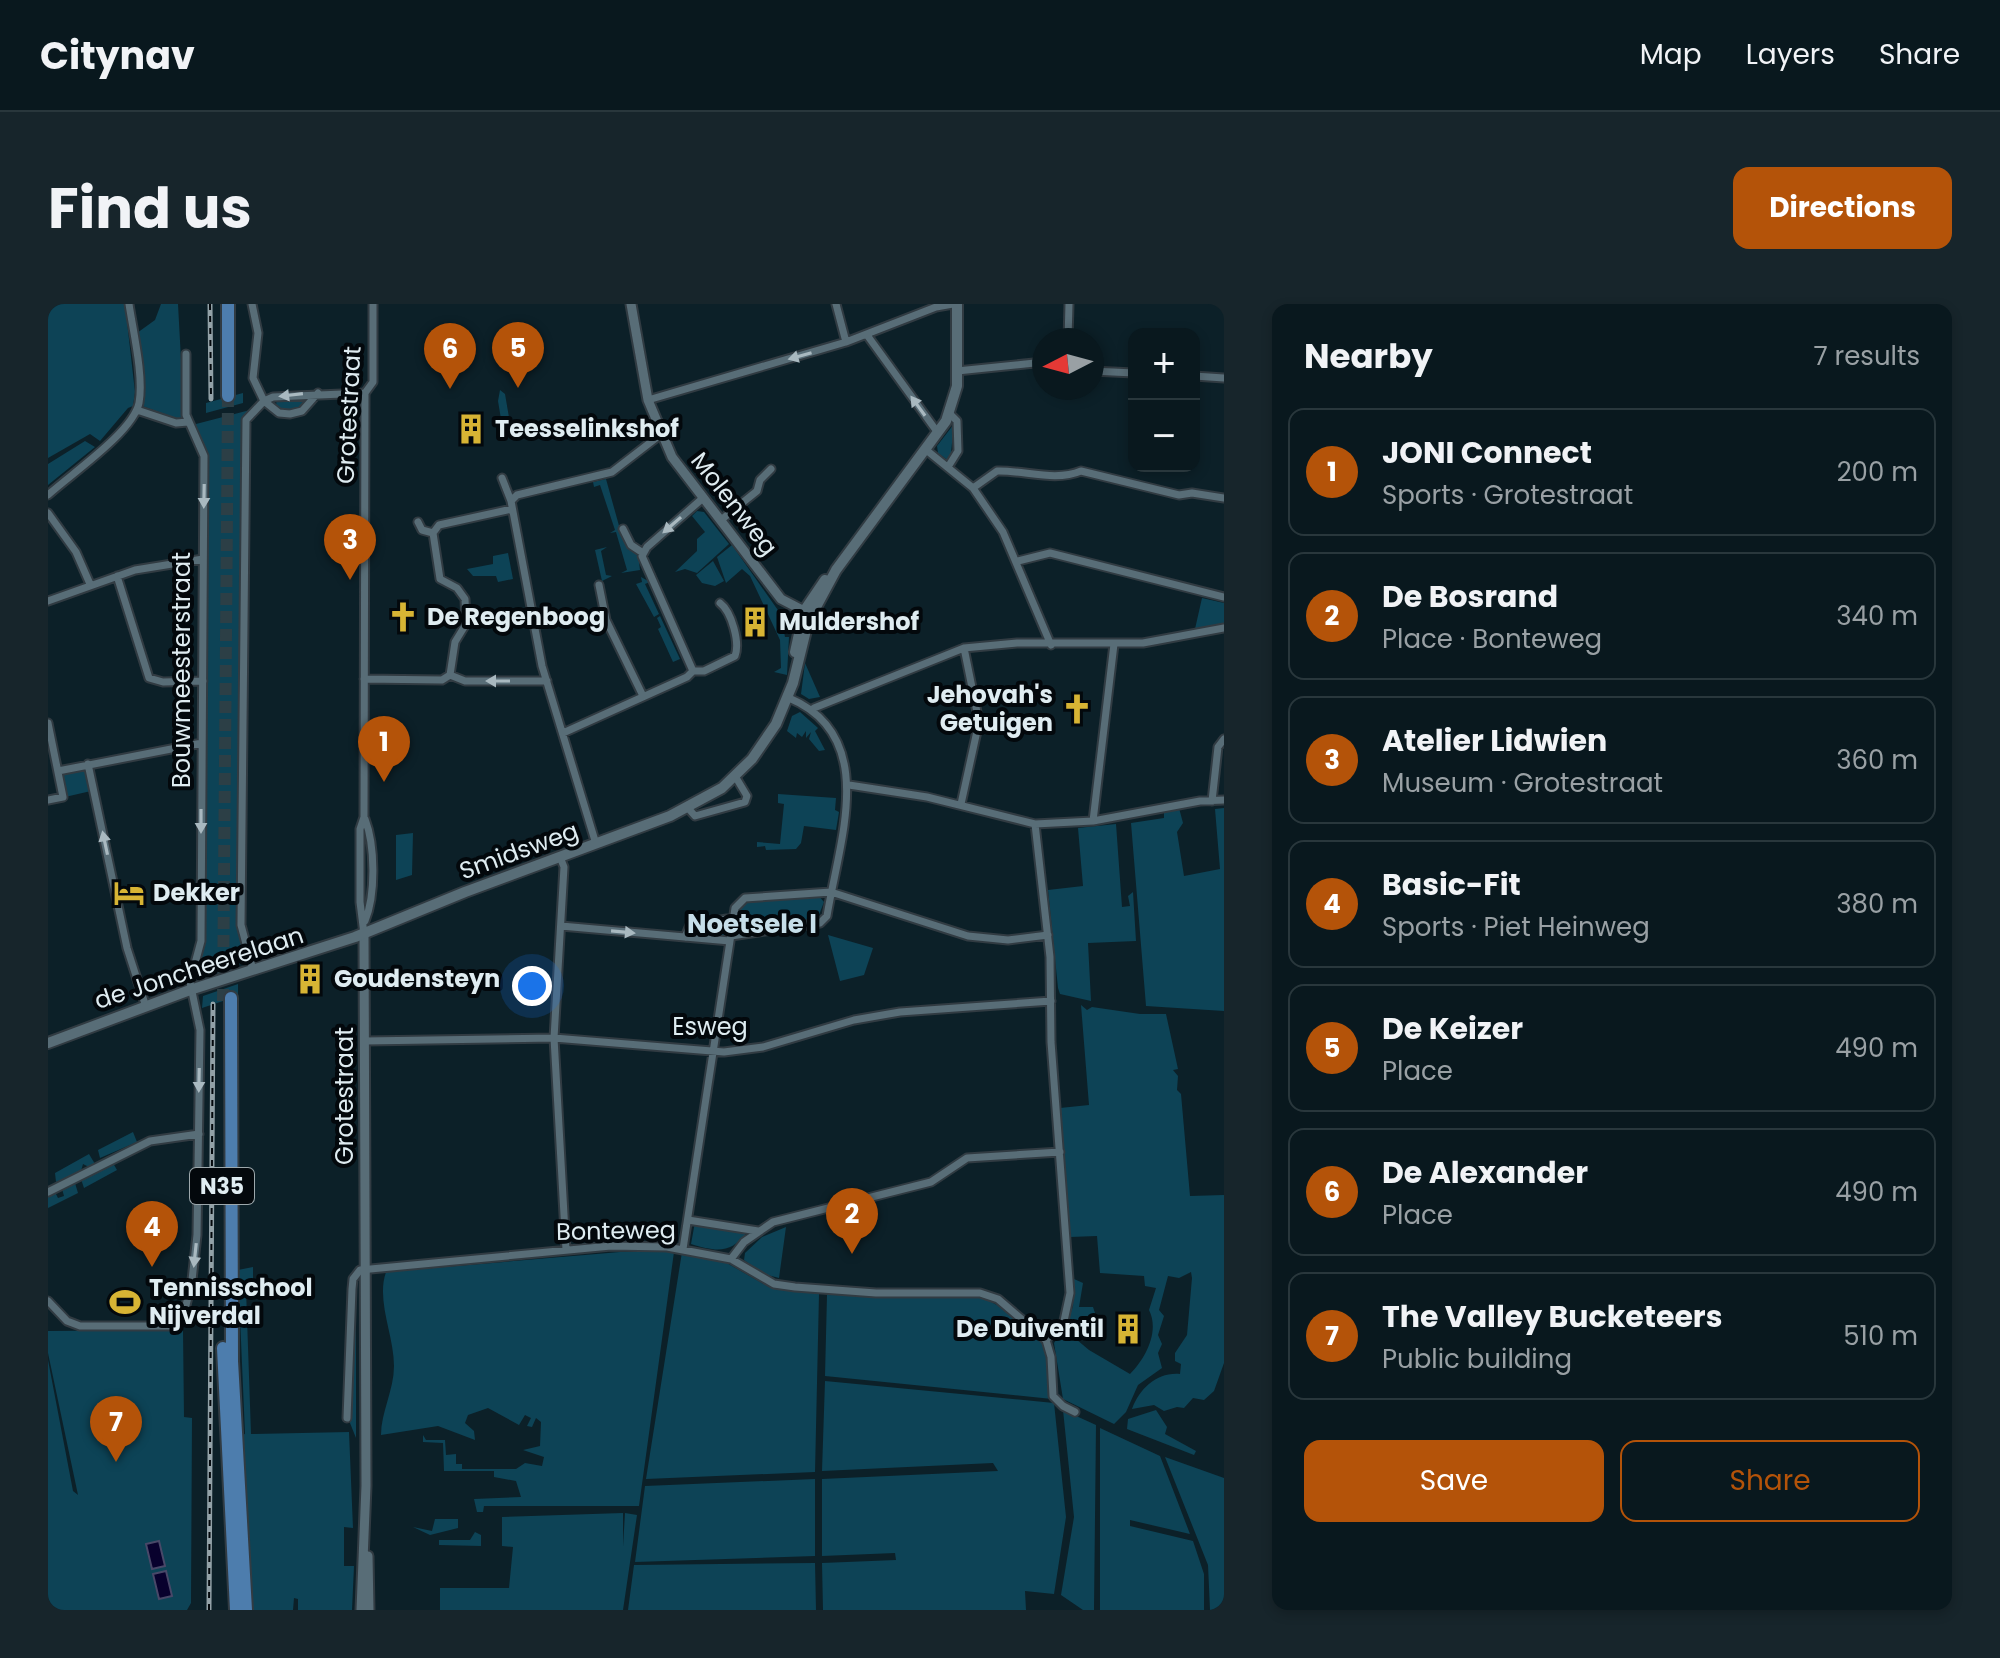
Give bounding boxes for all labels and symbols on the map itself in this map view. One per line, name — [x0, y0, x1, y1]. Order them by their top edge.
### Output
pin: 5 — [492, 322, 544, 388]
pin: 6 — [424, 323, 476, 389]
north arrow — [1032, 328, 1104, 400]
street label: Grotestraat — [328, 345, 369, 485]
one-way arrow — [788, 350, 813, 362]
one-way arrow — [278, 389, 303, 402]
one-way arrow — [911, 395, 927, 416]
building icon: Teesselinkshof — [454, 412, 488, 446]
place label: Teesselinkshof — [495, 412, 679, 445]
street label: Molenweg — [684, 445, 785, 562]
one-way arrow — [198, 484, 210, 509]
pin: 3 — [324, 514, 376, 580]
one-way arrow — [662, 516, 682, 533]
street label: Bouwmeesterstraat — [165, 552, 198, 788]
church icon: De Regenboog — [386, 600, 420, 634]
place label: De Regenboog — [427, 600, 605, 633]
building icon: Muldershof — [738, 605, 772, 639]
place label: Muldershof — [779, 605, 919, 638]
one-way arrow — [485, 675, 510, 687]
place label: Jehovah's Getuigen — [927, 678, 1053, 739]
church icon: Jehovah's Getuigen — [1060, 692, 1094, 726]
pin: 1 — [358, 716, 410, 782]
one-way arrow — [195, 809, 208, 834]
street label: Smidsweg — [455, 814, 583, 887]
one-way arrow — [98, 830, 111, 855]
hotel icon: Dekker — [112, 876, 146, 910]
place label: Dekker — [153, 876, 240, 909]
district label: Noetsele I — [687, 906, 817, 942]
street label: de Joncheerelaan — [90, 918, 308, 1017]
one-way arrow — [611, 925, 636, 938]
building icon: Goudensteyn — [293, 962, 327, 996]
place label: Goudensteyn — [334, 962, 500, 995]
your location — [512, 966, 552, 1006]
street label: Esweg — [672, 1010, 748, 1043]
street label: Grotestraat — [328, 1027, 361, 1165]
one-way arrow — [193, 1068, 205, 1093]
road number: N35 — [190, 1168, 254, 1204]
pin: 2 — [826, 1188, 878, 1254]
pin: 4 — [126, 1201, 178, 1267]
street label: Bonteweg — [556, 1213, 676, 1248]
one-way arrow — [189, 1242, 202, 1267]
place label: Tennisschool Nijverdal — [149, 1271, 313, 1332]
sports icon: Tennisschool Nijverdal — [108, 1285, 142, 1319]
place label: De Duiventil — [956, 1312, 1104, 1345]
building icon: De Duiventil — [1111, 1312, 1145, 1346]
pin: 7 — [90, 1396, 142, 1462]

